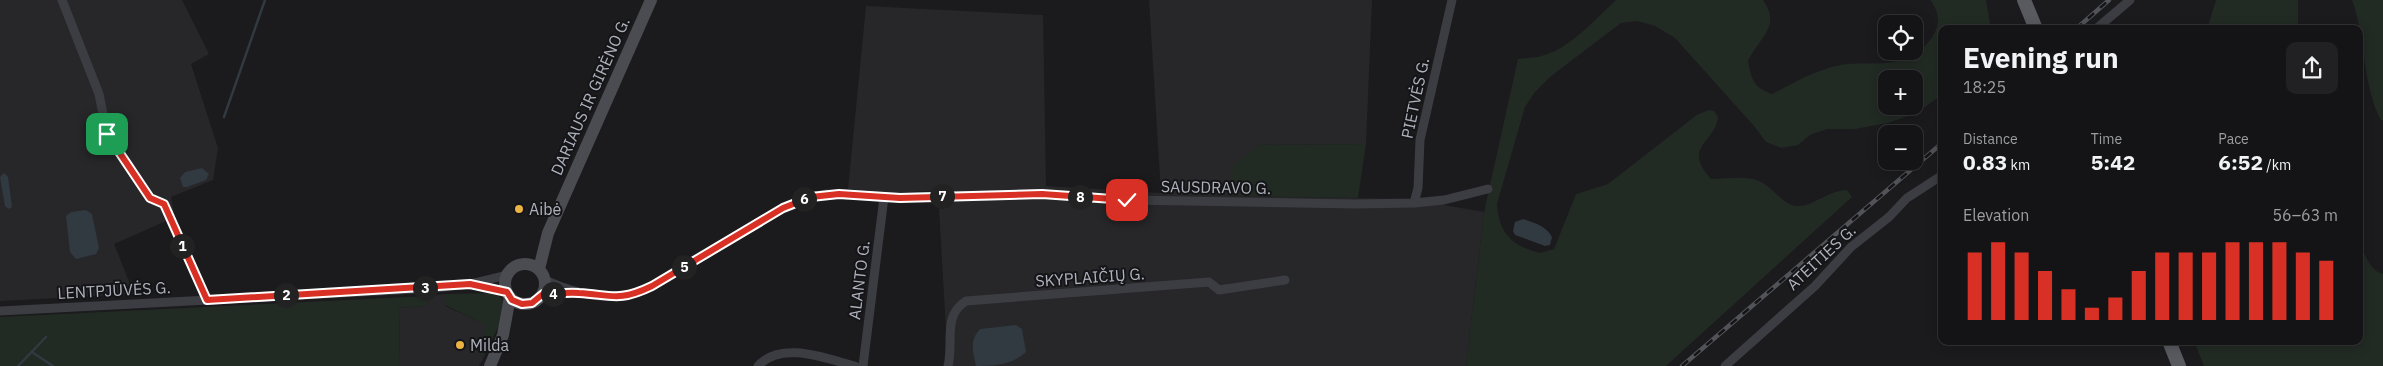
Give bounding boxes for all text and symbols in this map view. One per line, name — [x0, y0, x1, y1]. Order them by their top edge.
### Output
street label: DARIAUS IR GIRĖNO G. — [546, 14, 634, 178]
map controls — [1878, 15, 1923, 170]
button: locate — [1878, 15, 1923, 60]
text: Evening run — [1963, 39, 2119, 76]
button: share — [2286, 42, 2338, 94]
street label: PIETVĖS G. — [1397, 56, 1433, 140]
button: + — [1878, 70, 1923, 115]
text: 18:25 — [1963, 77, 2006, 97]
pin — [86, 113, 128, 155]
icon: arrive — [93, 120, 121, 148]
button: − — [1878, 125, 1923, 170]
text: Distance — [1963, 130, 2018, 148]
text: Time — [2091, 130, 2122, 148]
text: Pace — [2218, 130, 2249, 148]
text: 0.83 — [1963, 148, 2007, 176]
text: 5:42 — [2091, 148, 2135, 176]
text: 6:52 — [2218, 148, 2263, 176]
text: km — [2007, 156, 2030, 174]
text: /km — [2263, 156, 2291, 174]
street label: SAUSDRAVO G. — [1161, 176, 1271, 198]
pin — [1106, 179, 1148, 221]
pin: 7 — [930, 184, 954, 208]
pin: 8 — [1068, 184, 1092, 210]
pin: 6 — [792, 186, 816, 212]
icon: check — [1113, 186, 1141, 214]
text: 7 — [938, 187, 947, 205]
text: 8 — [1076, 188, 1085, 206]
text: 6 — [800, 190, 809, 208]
place label: Aibė — [529, 199, 562, 219]
marker: Aibė — [513, 203, 525, 215]
text: Elevation — [1963, 205, 2029, 225]
text: 56–63 m — [2272, 205, 2338, 225]
street label: ATEITIES G. — [1782, 220, 1860, 294]
pin: 1 — [170, 234, 194, 258]
text: 1 — [178, 237, 187, 255]
street label: ALANTO G. — [844, 239, 874, 321]
pin: 5 — [672, 254, 696, 280]
text: 5 — [680, 258, 689, 276]
street label: SKYPLAIČIŲ G. — [1034, 262, 1145, 291]
pin: 3 — [412, 276, 438, 300]
street label: LENTPJŪVĖS G. — [57, 277, 171, 303]
text: 3 — [421, 279, 430, 297]
pin: 2 — [274, 282, 298, 308]
pin: 4 — [540, 282, 566, 306]
text: 4 — [549, 285, 558, 303]
text: 2 — [282, 286, 291, 304]
place label: Milda — [470, 335, 510, 355]
marker: Milda — [454, 339, 466, 351]

